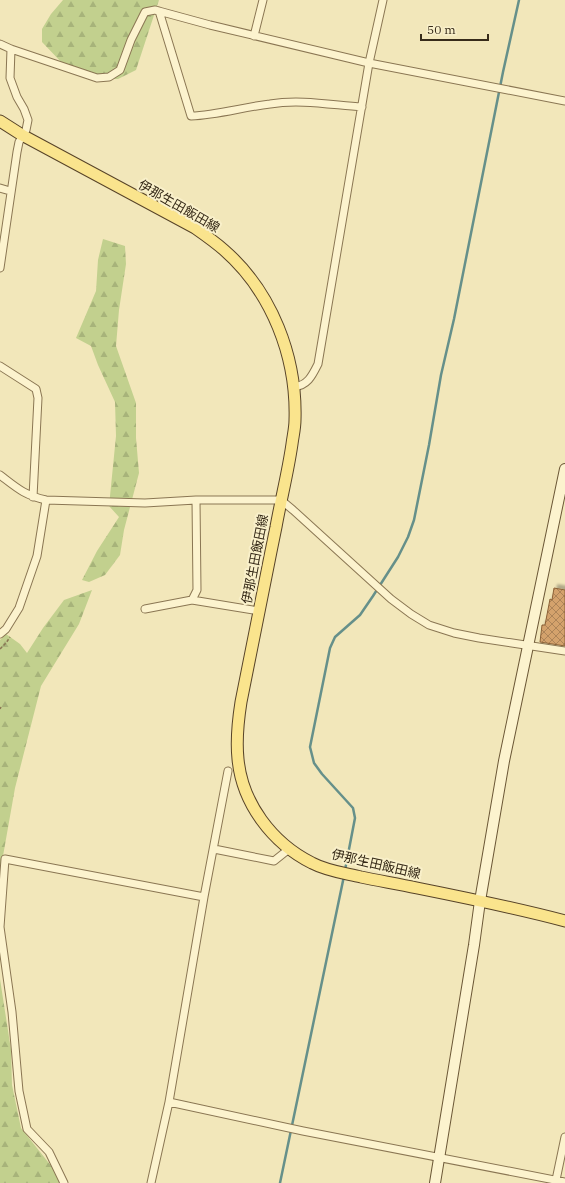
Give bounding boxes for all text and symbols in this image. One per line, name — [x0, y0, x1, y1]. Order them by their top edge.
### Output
scale bar — [421, 16, 488, 42]
text: 50 m — [427, 22, 456, 37]
street label: 伊那生田飯田線 — [135, 176, 223, 236]
street label: 伊那生田飯田線 — [238, 513, 272, 605]
street label: 伊那生田飯田線 — [330, 845, 422, 883]

